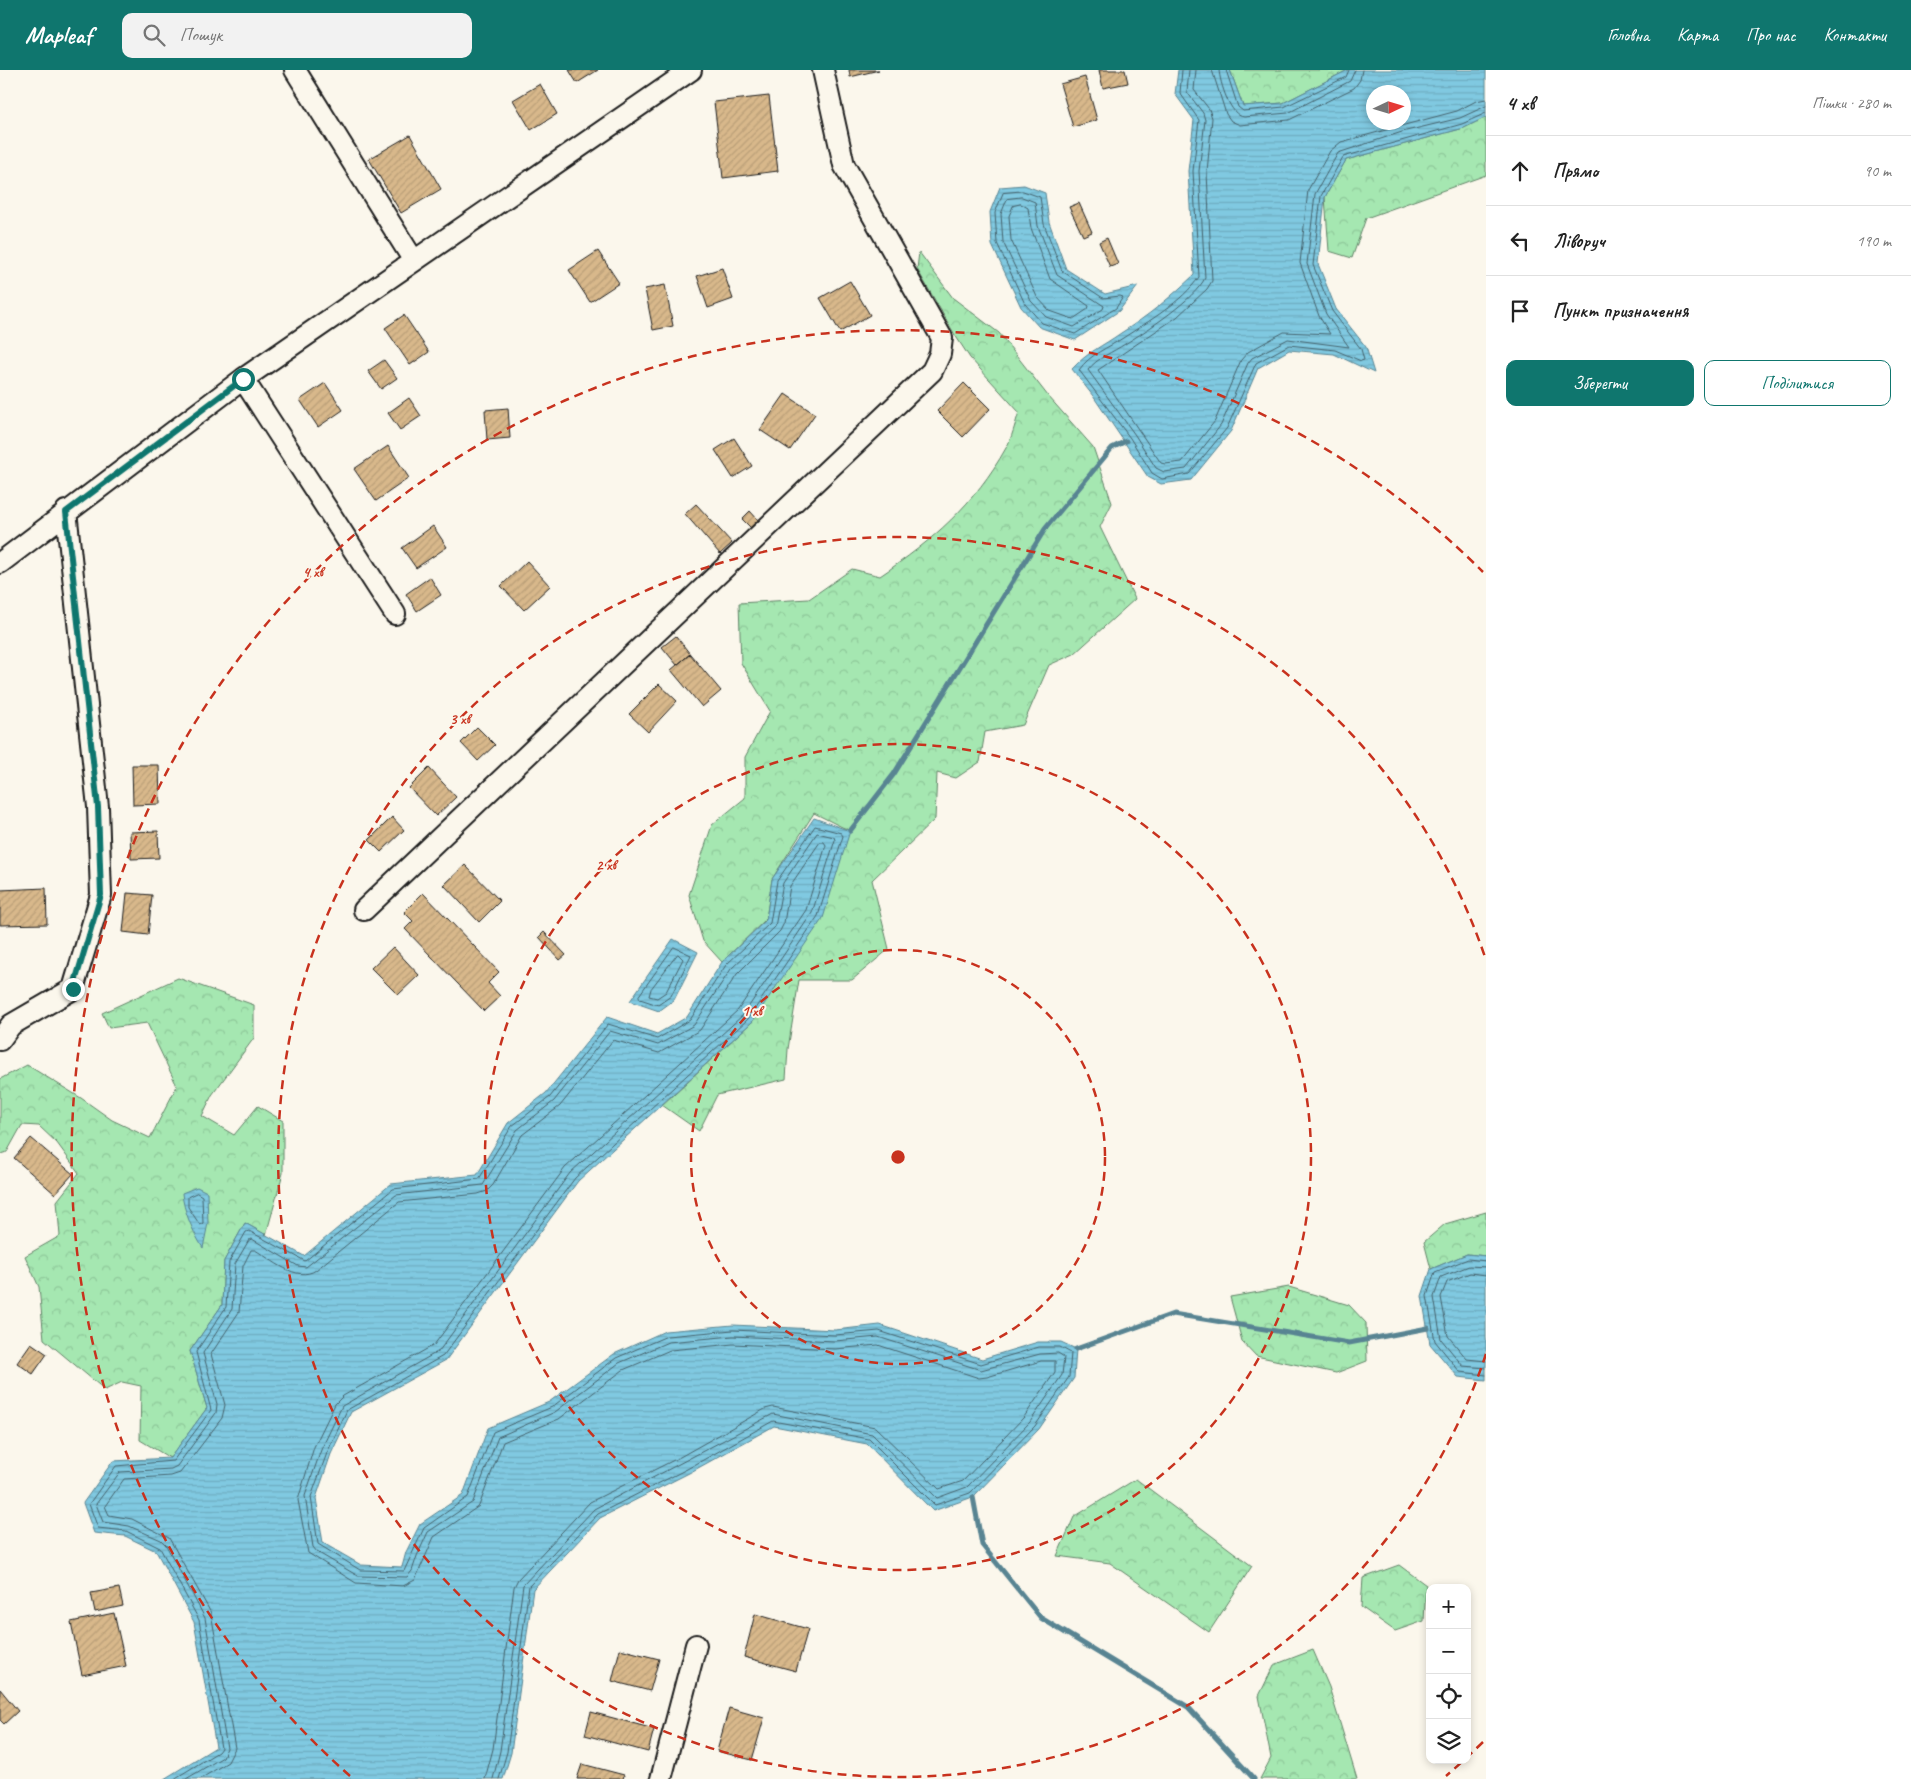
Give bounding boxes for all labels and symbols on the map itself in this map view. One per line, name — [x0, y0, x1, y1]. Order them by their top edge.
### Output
north arrow — [1366, 85, 1411, 130]
route start — [232, 368, 255, 391]
text: 4 хв — [303, 563, 326, 582]
text: 3 хв — [450, 710, 473, 729]
text: 2 хв — [596, 856, 619, 875]
route end — [62, 978, 85, 1001]
text: 1 хв — [742, 1002, 765, 1021]
centre of rings — [889, 1148, 907, 1166]

